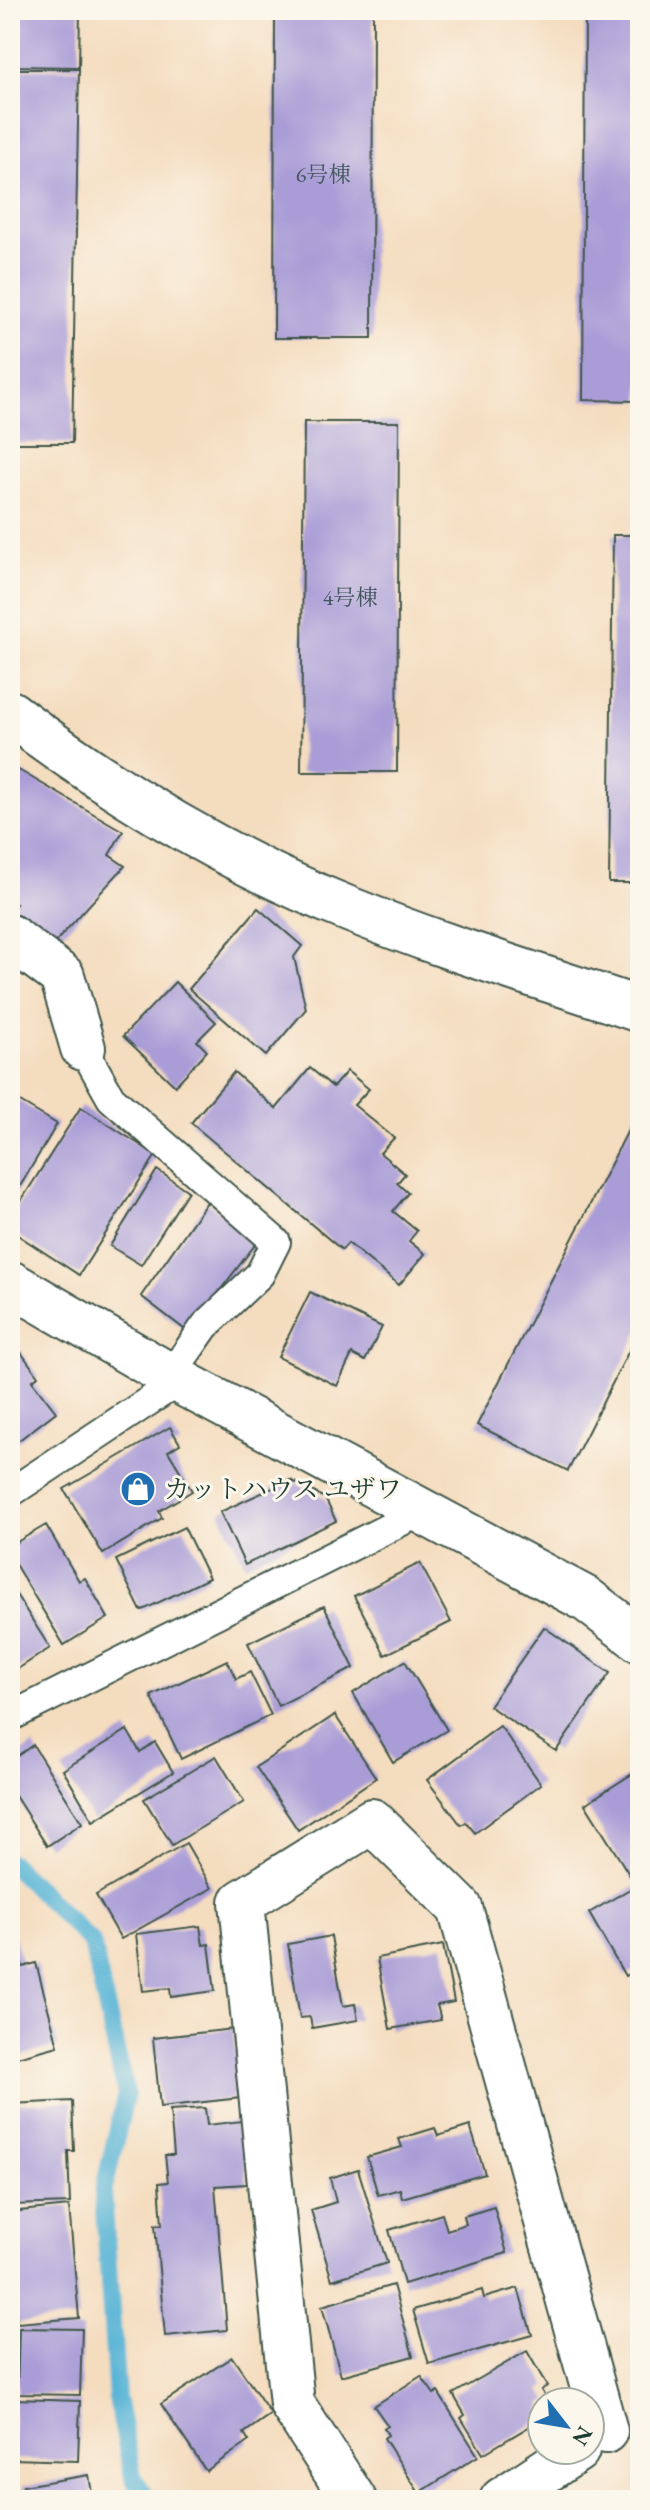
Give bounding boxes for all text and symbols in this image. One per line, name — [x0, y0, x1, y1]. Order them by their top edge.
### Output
house number: 6号棟 — [296, 160, 350, 189]
house number: 4号棟 — [323, 583, 377, 612]
shop icon: カットハウス ユザワ — [119, 1470, 157, 1508]
place label: カットハウス ユザワ — [164, 1472, 402, 1506]
north arrow — [526, 2386, 606, 2466]
text: N — [566, 2421, 600, 2451]

